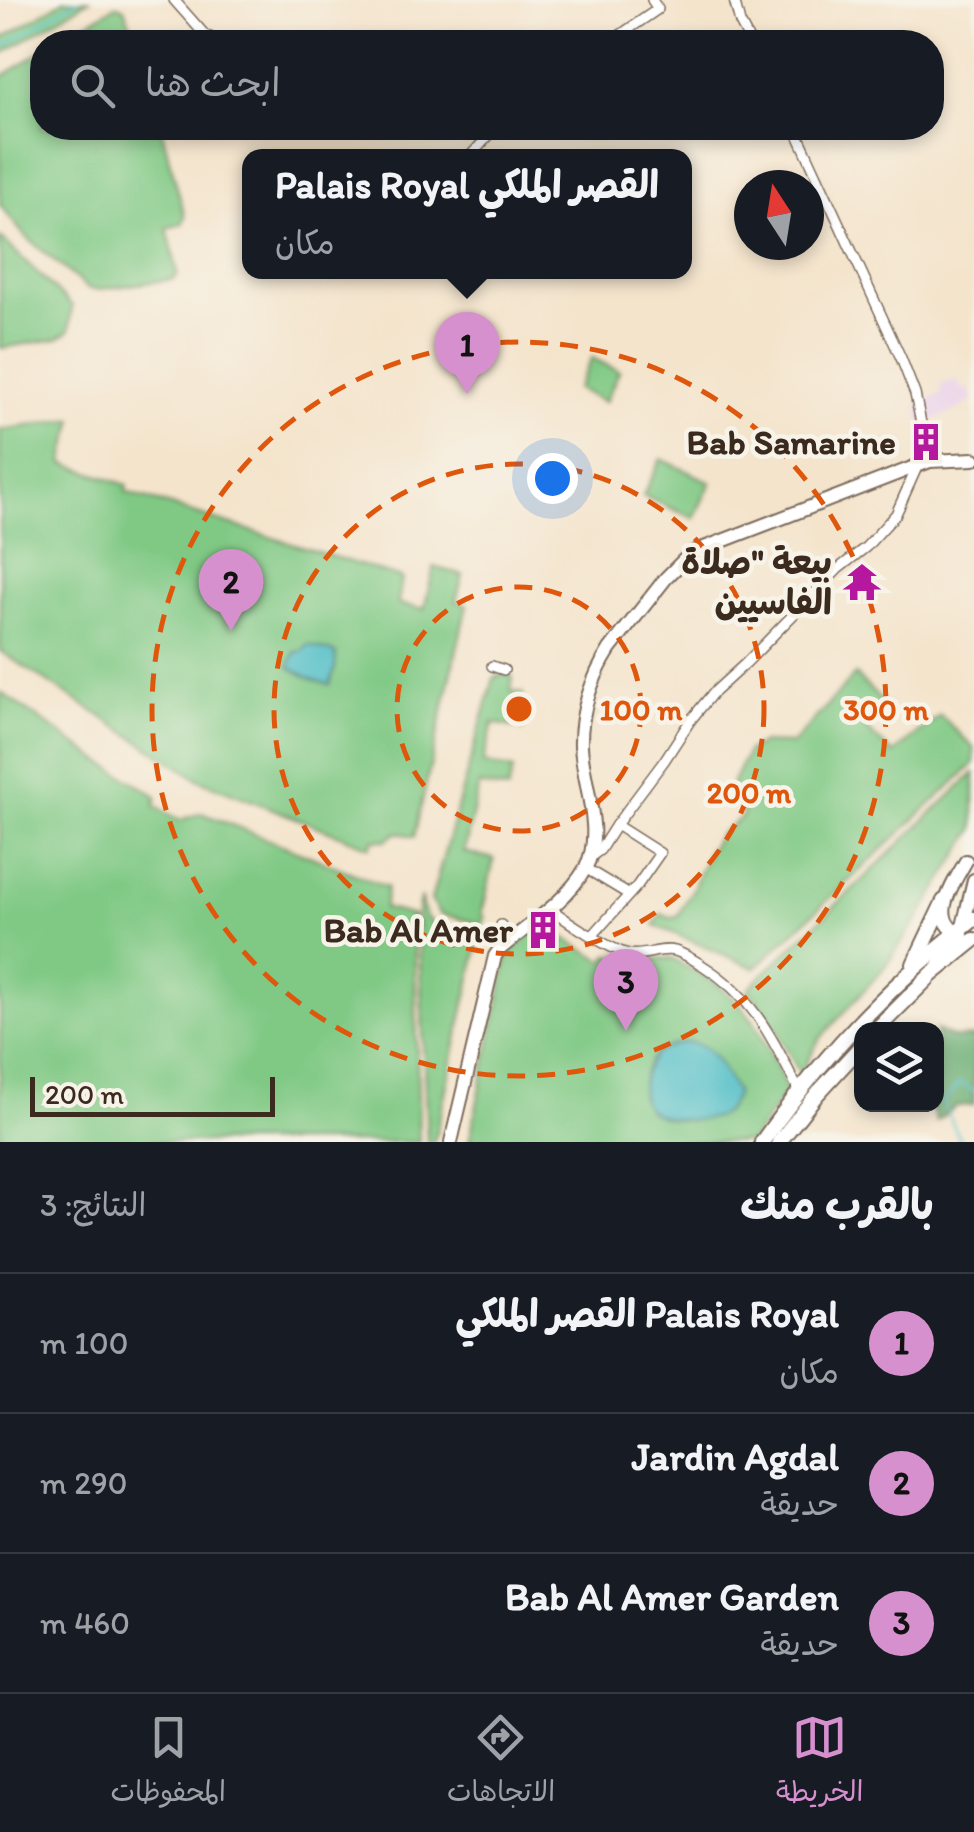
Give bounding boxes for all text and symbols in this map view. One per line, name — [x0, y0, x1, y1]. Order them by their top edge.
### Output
search box — [30, 30, 944, 140]
icon: search — [65, 58, 120, 113]
text: ابحث هنا — [145, 60, 281, 106]
popup — [242, 149, 692, 279]
text: Palais Royal القصر الملكي — [275, 162, 659, 208]
north arrow — [734, 170, 824, 260]
text: مكان — [275, 224, 335, 262]
pin: 1 — [434, 312, 500, 394]
place label: Bab Samarine — [687, 421, 896, 463]
building icon: Bab Samarine — [905, 421, 947, 463]
your location — [527, 453, 578, 504]
place label: بيعة "صلاة الفاسيين — [681, 541, 832, 623]
pin: 2 — [198, 548, 264, 631]
temple icon: بيعة "صلاة الفاسيين — [841, 561, 883, 603]
centre of rings — [501, 691, 537, 727]
text: 100 m — [600, 691, 683, 728]
text: 300 m — [843, 691, 929, 728]
text: 200 m — [707, 774, 792, 811]
place label: Bab Al Amer — [323, 909, 514, 951]
building icon: Bab Al Amer — [522, 909, 564, 951]
pin: 3 — [594, 948, 658, 1031]
map controls — [854, 1022, 944, 1112]
button: layers — [854, 1022, 944, 1112]
scale bar — [30, 1072, 275, 1116]
text: 200 m — [45, 1077, 124, 1111]
text: بالقرب منك — [740, 1179, 934, 1230]
text: النتائج: 3 — [40, 1186, 146, 1224]
text: Palais Royal القصر الملكي — [455, 1291, 839, 1337]
text: 100 m — [40, 1324, 128, 1362]
text: 1 — [894, 1324, 909, 1362]
text: مكان — [780, 1353, 839, 1391]
text: Jardin Agdal — [632, 1434, 839, 1480]
text: 290 m — [40, 1464, 127, 1502]
text: 2 — [893, 1464, 910, 1502]
text: حديقة — [761, 1485, 839, 1523]
text: Bab Al Amer Garden — [505, 1574, 839, 1620]
text: 460 m — [40, 1604, 130, 1642]
text: 3 — [893, 1604, 910, 1642]
text: حديقة — [761, 1625, 839, 1663]
tab: المحفوظات — [111, 1710, 226, 1816]
tab: الاتجاهات — [447, 1710, 555, 1816]
tab: الخريطة — [776, 1710, 863, 1816]

